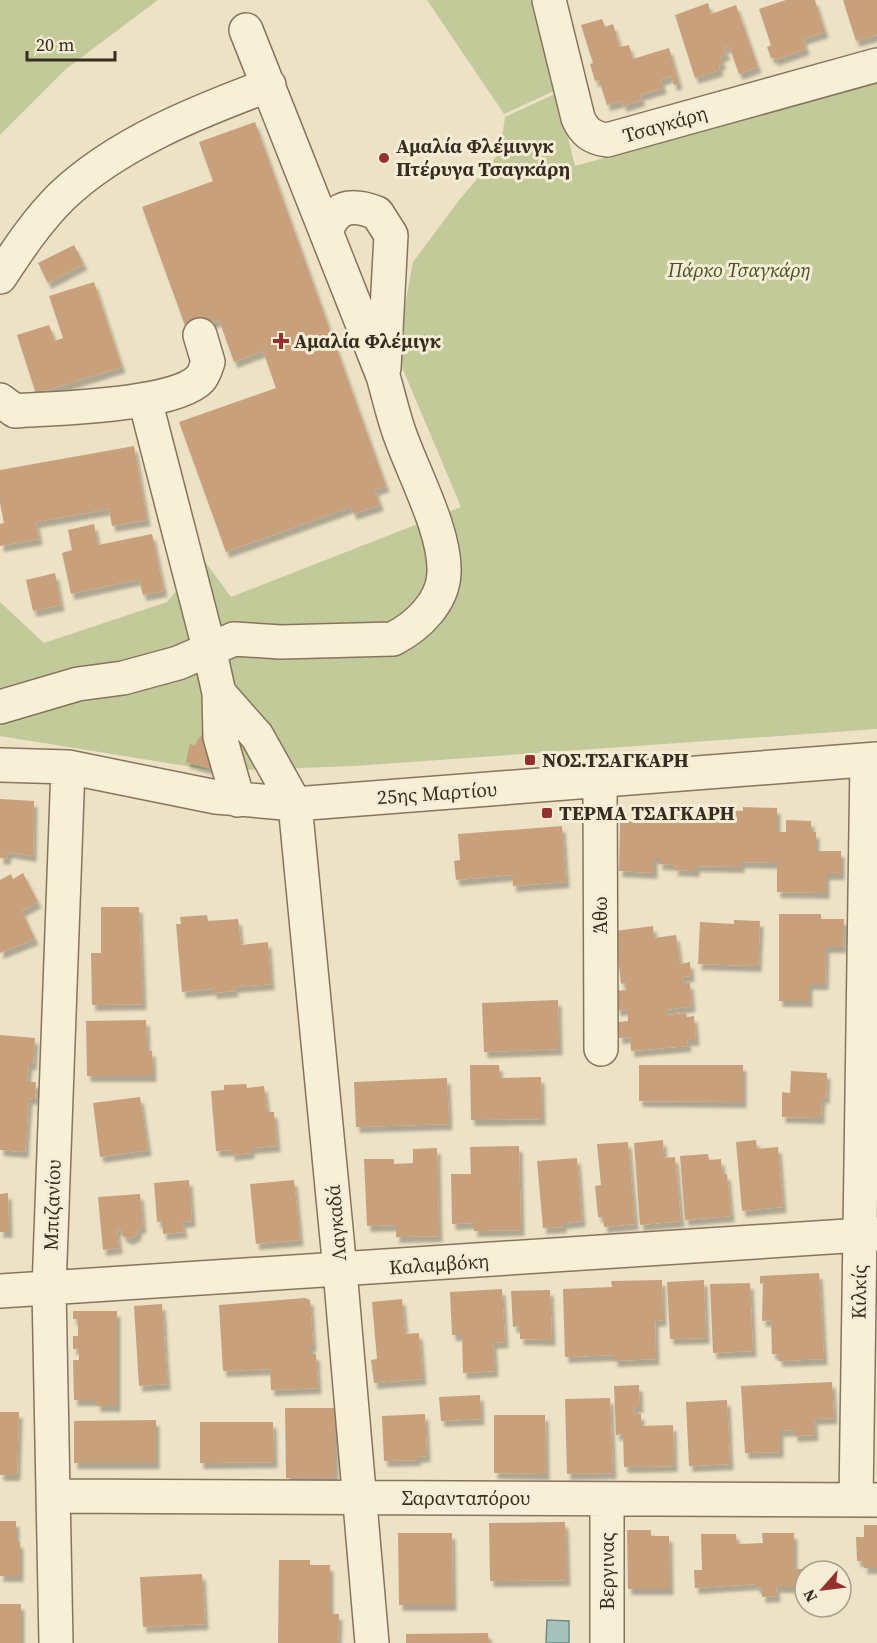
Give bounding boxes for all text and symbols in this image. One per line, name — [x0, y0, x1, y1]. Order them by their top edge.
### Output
scale bar — [27, 24, 116, 62]
text: 20 m — [36, 32, 74, 57]
street label: Τσαγκάρη — [619, 99, 711, 149]
place label: Αμαλία Φλέμινγκ Πτέρυγα Τσαγκάρη — [396, 132, 570, 183]
marker: Αμαλία Φλέμινγκ Πτέρυγα Τσαγκάρη — [377, 151, 391, 165]
park label: Πάρκο Τσαγκάρη — [667, 256, 810, 284]
place label: Αμαλία Φλέμιγκ — [294, 327, 441, 355]
marker: Αμαλία Φλέμιγκ — [272, 332, 290, 350]
place label: ΝΟΣ.ΤΣΑΓΚΑΡΗ — [542, 746, 689, 774]
marker: ΝΟΣ.ΤΣΑΓΚΑΡΗ — [523, 753, 537, 767]
street label: 25ης Μαρτίου — [376, 775, 498, 811]
place label: ΤΕΡΜΑ ΤΣΑΓΚΑΡΗ — [559, 799, 735, 827]
marker: ΤΕΡΜΑ ΤΣΑΓΚΑΡΗ — [540, 806, 554, 820]
street label: Άθω — [586, 896, 614, 934]
street label: Μπιζανίου — [36, 1159, 68, 1251]
street label: Λαγκαδά — [319, 1184, 353, 1262]
street label: Καλαμβόκη — [388, 1247, 490, 1281]
street label: Κιλκίς — [845, 1264, 873, 1320]
street label: Σαρανταπόρου — [402, 1484, 530, 1512]
street label: Bεργινας — [593, 1532, 621, 1610]
north arrow — [793, 1559, 853, 1619]
text: N — [797, 1585, 822, 1606]

